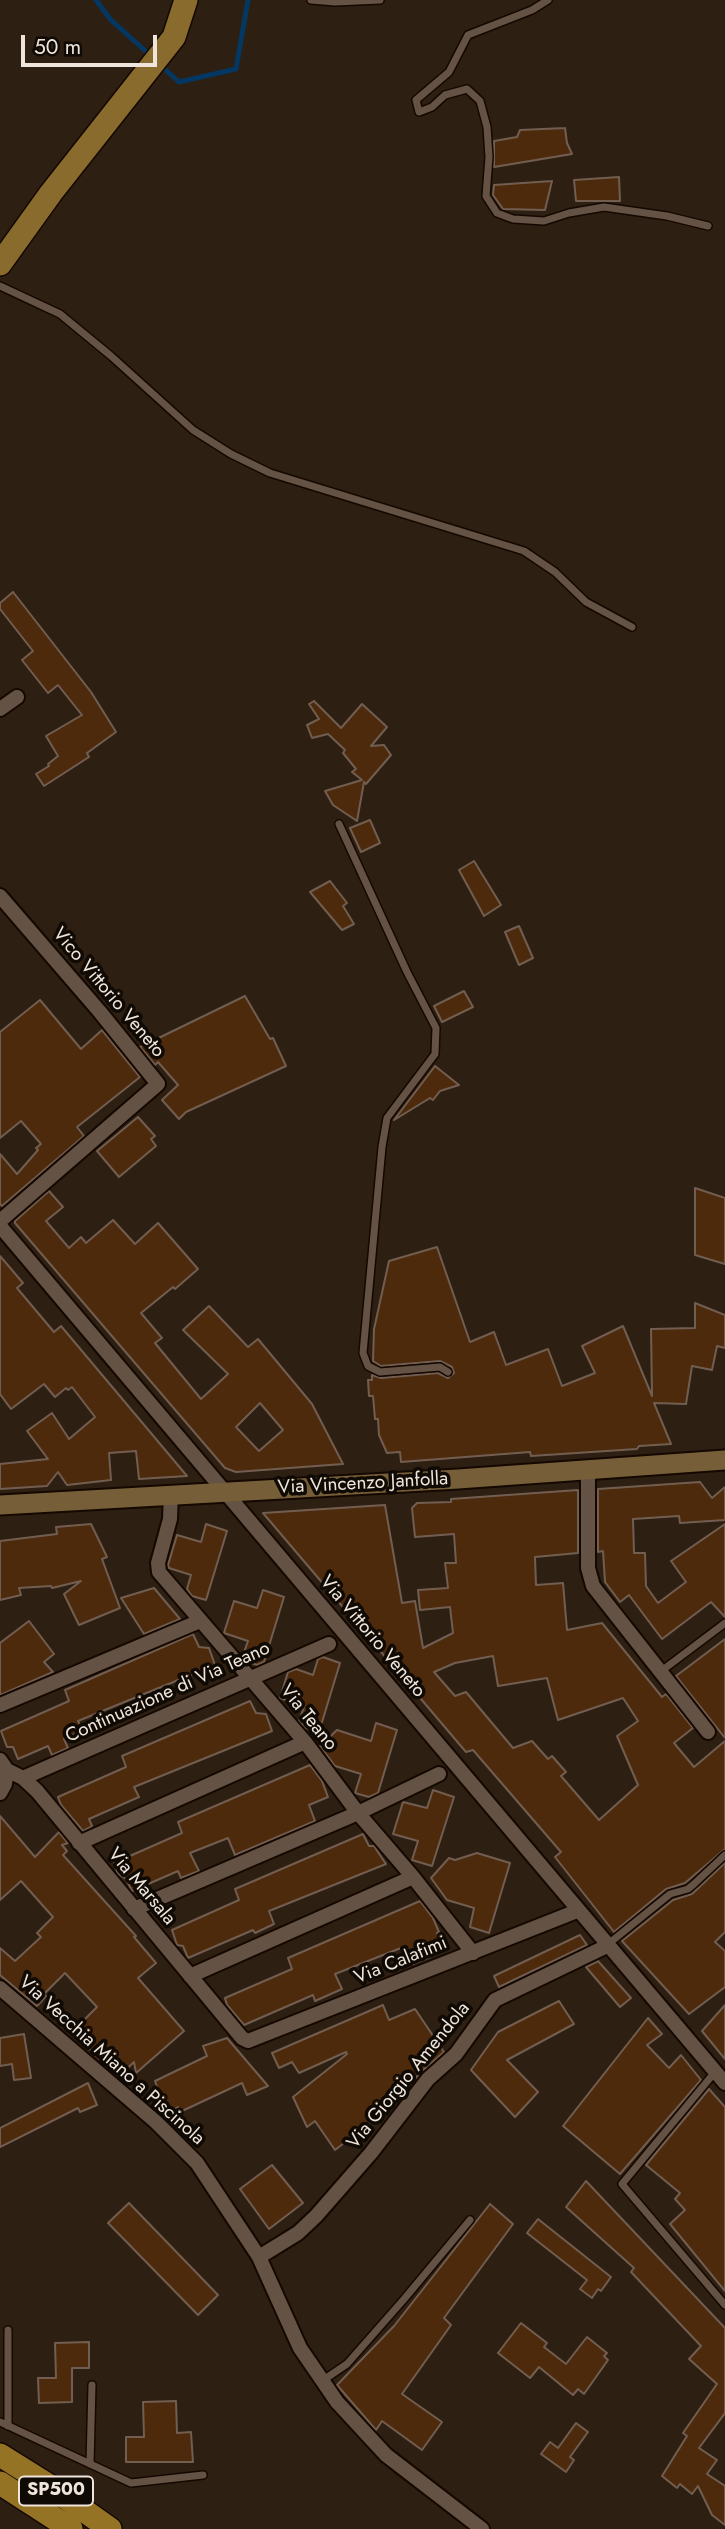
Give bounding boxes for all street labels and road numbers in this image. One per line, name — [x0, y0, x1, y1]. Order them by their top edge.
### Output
street label: Vico Vittorio Veneto — [47, 923, 169, 1063]
street label: Via Vincenzo Janfolla — [277, 1468, 449, 1500]
street label: Via Vittorio Veneto — [314, 1571, 430, 1703]
street label: Continuazione di Via Teano — [62, 1638, 274, 1748]
street label: Via Teano — [274, 1680, 342, 1756]
street label: Via Marsala — [102, 1844, 180, 1930]
street label: Via Calafimi — [351, 1932, 451, 1990]
street label: Via Vecchia Miano a Piscinola — [13, 1971, 209, 2151]
street label: Via Giorgio Amendola — [343, 1998, 475, 2154]
road number: SP500 — [19, 2476, 93, 2505]

